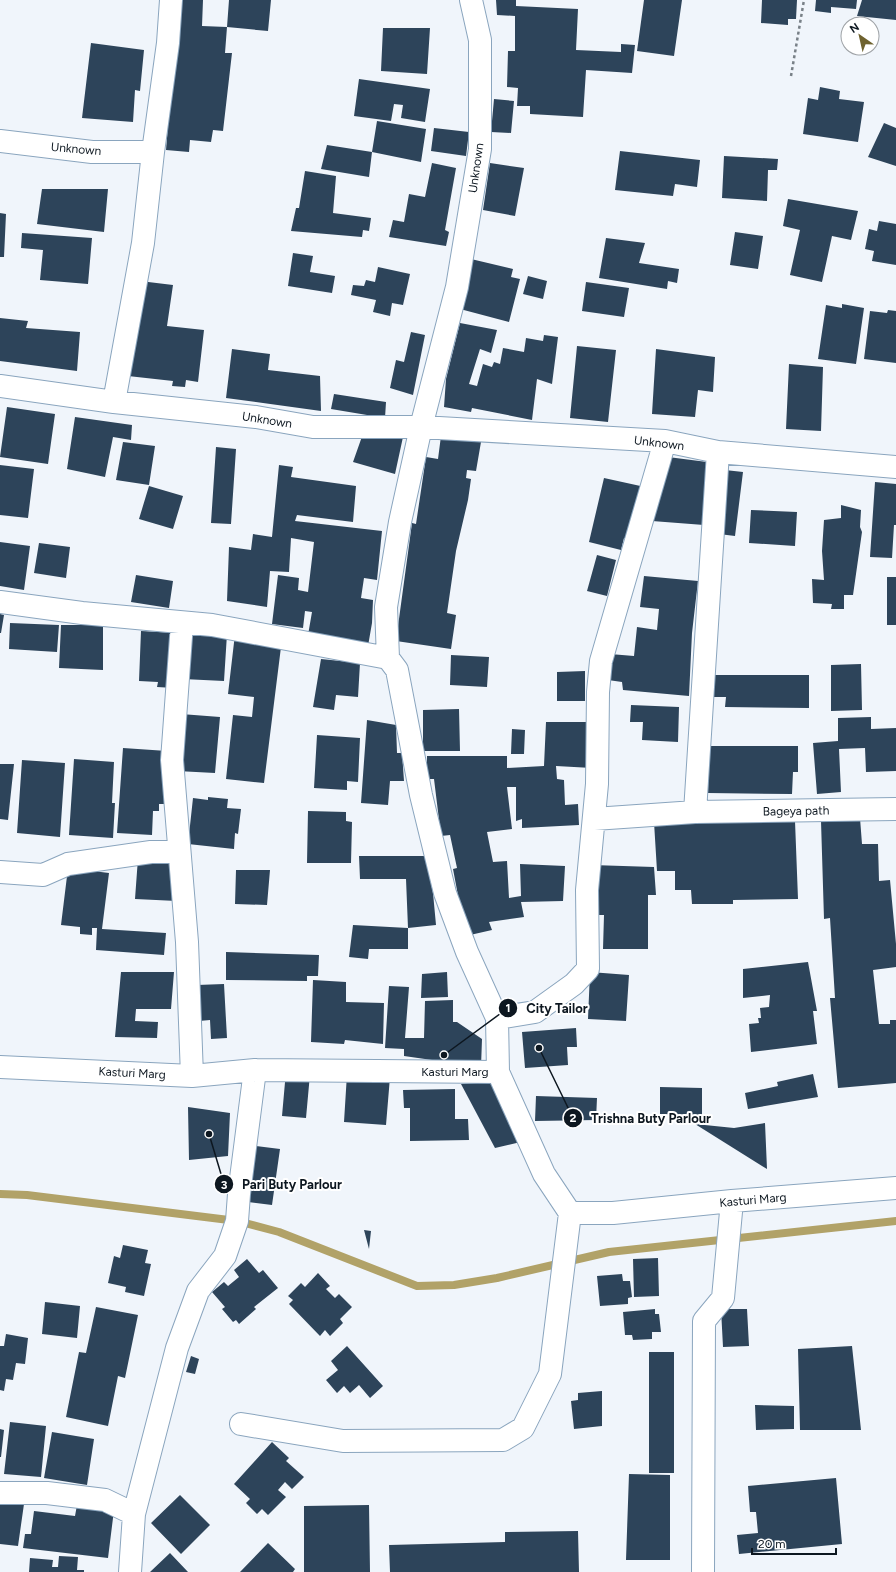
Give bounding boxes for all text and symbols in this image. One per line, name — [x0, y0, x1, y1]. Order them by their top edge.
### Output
north arrow — [840, 16, 880, 56]
text: N — [848, 20, 862, 36]
street label: Unknown — [50, 140, 102, 158]
street label: Unknown — [466, 142, 486, 194]
street label: Unknown — [241, 409, 293, 431]
street label: Unknown — [633, 433, 685, 453]
street label: Bageya path — [763, 803, 830, 819]
callout: City Tailor — [498, 996, 595, 1021]
text: 1 — [505, 1001, 511, 1015]
text: City Tailor — [526, 1001, 588, 1016]
street label: Kasturi Marg — [98, 1064, 166, 1082]
street label: Kasturi Marg — [421, 1065, 489, 1079]
callout: Trishna Buty Parlour — [563, 1106, 720, 1131]
text: 2 — [570, 1111, 577, 1125]
text: Trishna Buty Parlour — [591, 1111, 711, 1126]
callout: Pari Buty Parlour — [214, 1172, 350, 1197]
text: Pari Buty Parlour — [242, 1177, 342, 1192]
text: 3 — [221, 1178, 228, 1192]
street label: Kasturi Marg — [719, 1190, 787, 1210]
scale bar — [752, 1530, 836, 1556]
text: 20 m — [758, 1537, 786, 1551]

